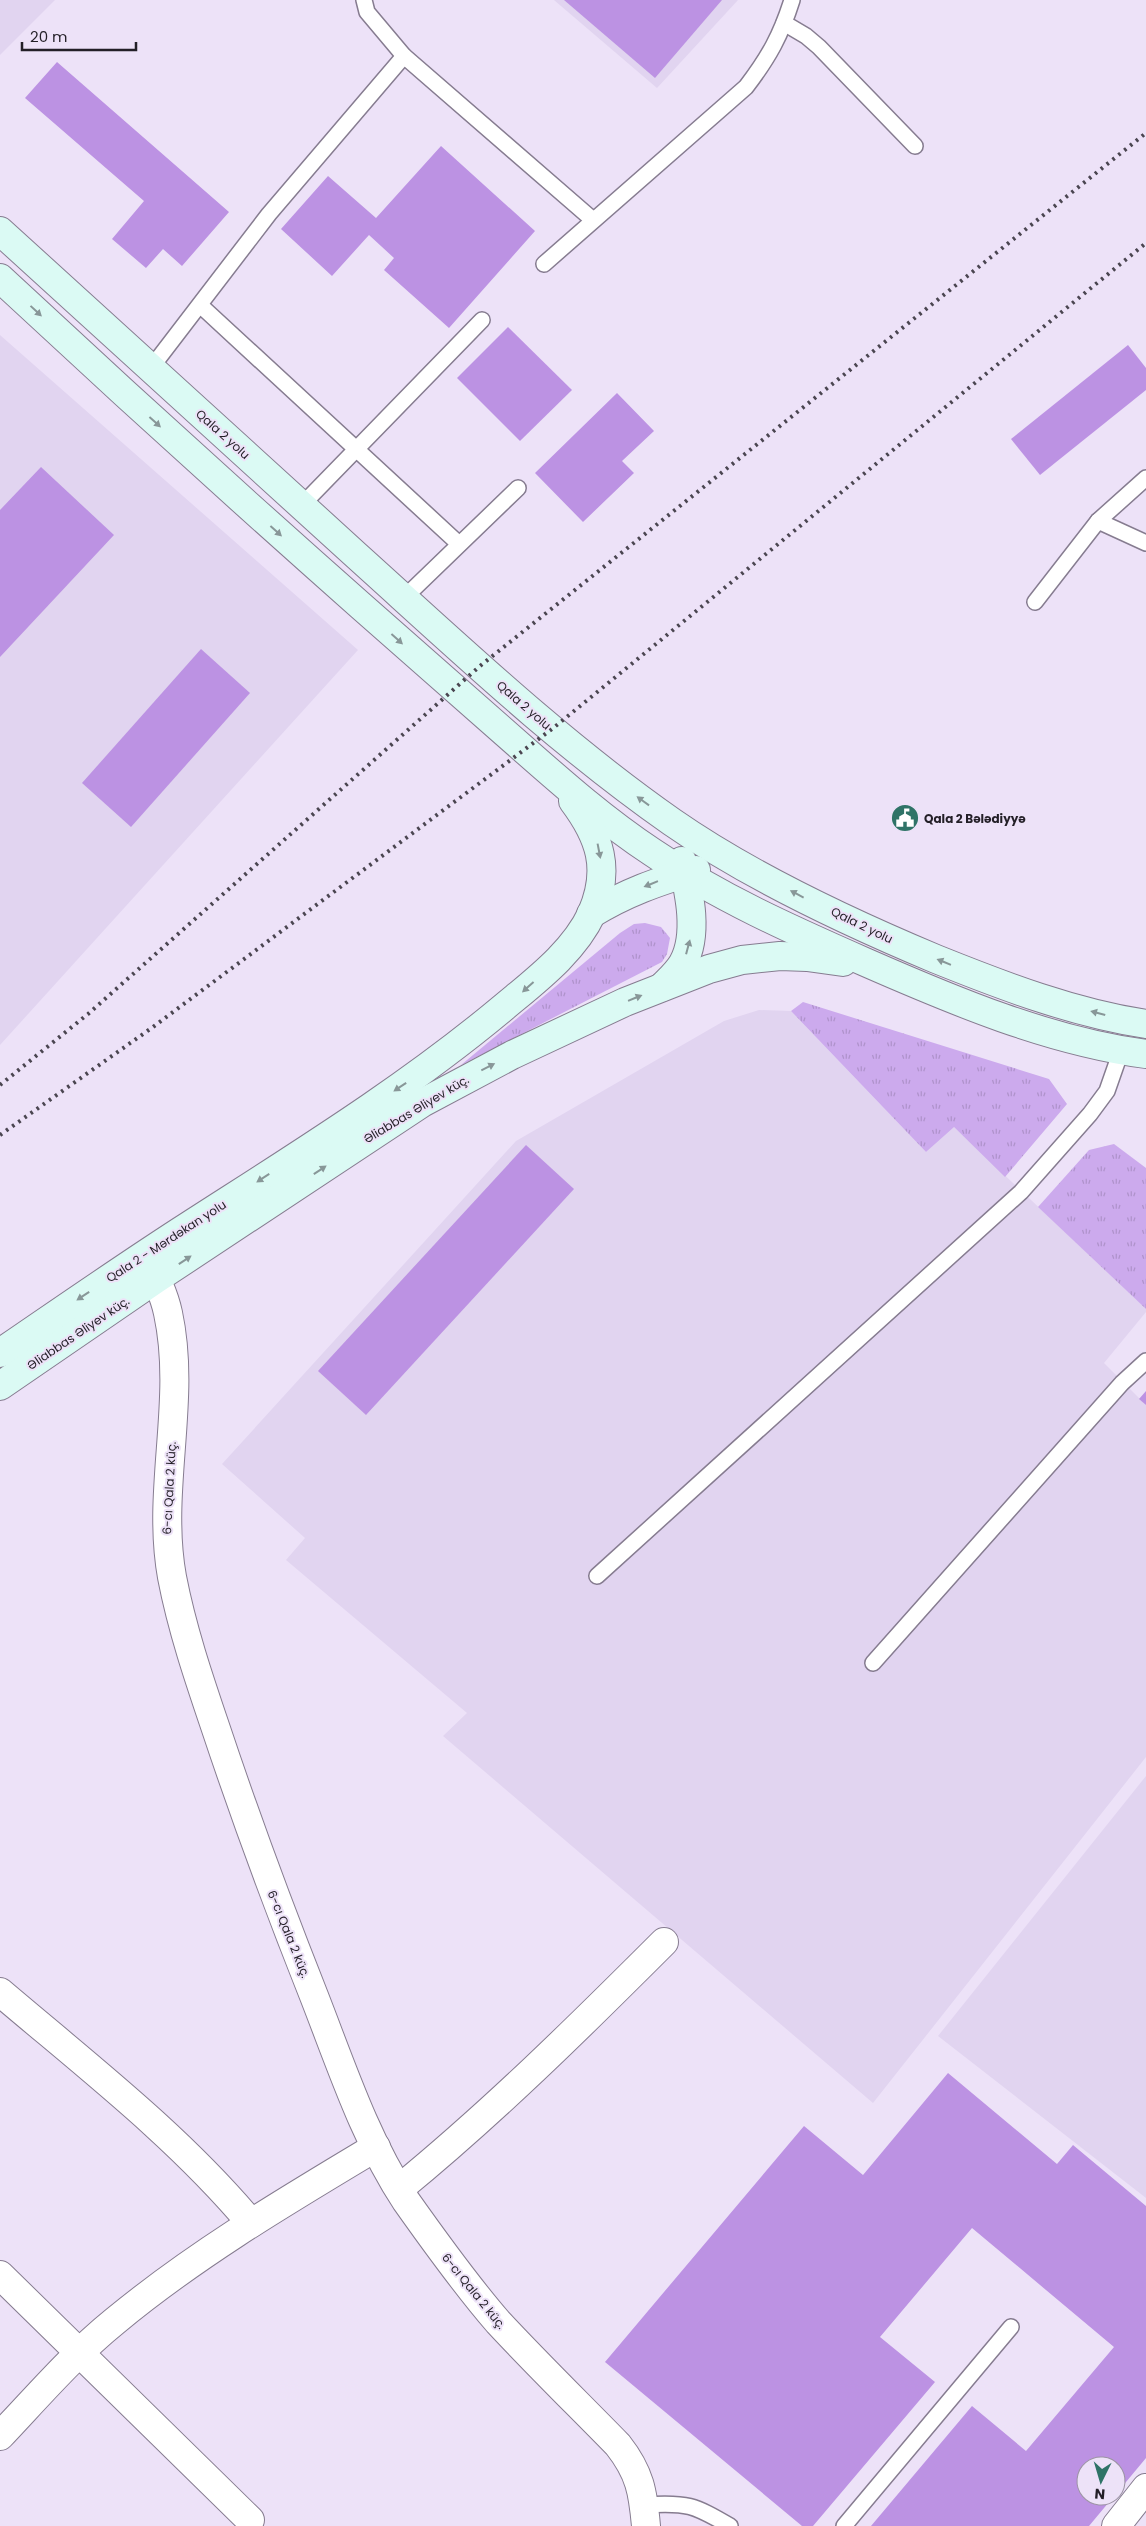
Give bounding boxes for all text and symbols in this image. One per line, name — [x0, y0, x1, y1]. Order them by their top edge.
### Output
scale bar — [22, 20, 136, 52]
text: 20 m — [30, 26, 68, 47]
one-way arrow — [29, 305, 41, 317]
street label: Qala 2 yolu — [192, 405, 254, 463]
one-way arrow — [149, 416, 162, 427]
one-way arrow — [269, 525, 281, 537]
one-way arrow — [391, 633, 404, 644]
street label: Qala 2 yolu — [493, 677, 555, 733]
one-way arrow — [636, 796, 650, 806]
public building icon: Qala 2 Bələdiyyə — [890, 803, 920, 833]
place label: Qala 2 Bələdiyyə — [924, 810, 1026, 827]
one-way arrow — [596, 843, 604, 859]
one-way arrow — [643, 880, 658, 888]
one-way arrow — [790, 890, 804, 898]
street label: Qala 2 yolu — [828, 903, 896, 947]
one-way arrow — [684, 939, 692, 954]
one-way arrow — [937, 958, 952, 965]
one-way arrow — [522, 981, 534, 993]
one-way arrow — [628, 993, 642, 1001]
one-way arrow — [1091, 1009, 1106, 1017]
one-way arrow — [481, 1063, 496, 1071]
street label: Əliabbas Əliyev küç. — [360, 1071, 472, 1147]
one-way arrow — [393, 1082, 407, 1092]
one-way arrow — [313, 1165, 327, 1175]
one-way arrow — [256, 1173, 270, 1182]
street label: Qala 2 - Mərdəkan yolu — [103, 1196, 229, 1286]
one-way arrow — [178, 1255, 192, 1265]
one-way arrow — [77, 1291, 90, 1301]
street label: Əliabbas Əliyev küç. — [23, 1292, 133, 1374]
street label: 6-cı Qala 2 küç. — [158, 1441, 180, 1535]
street label: 6-cı Qala 2 küç. — [264, 1888, 314, 1980]
street label: 6-cı Qala 2 küç. — [438, 2249, 510, 2333]
north arrow — [1076, 2456, 1126, 2506]
text: N — [1094, 2484, 1106, 2504]

